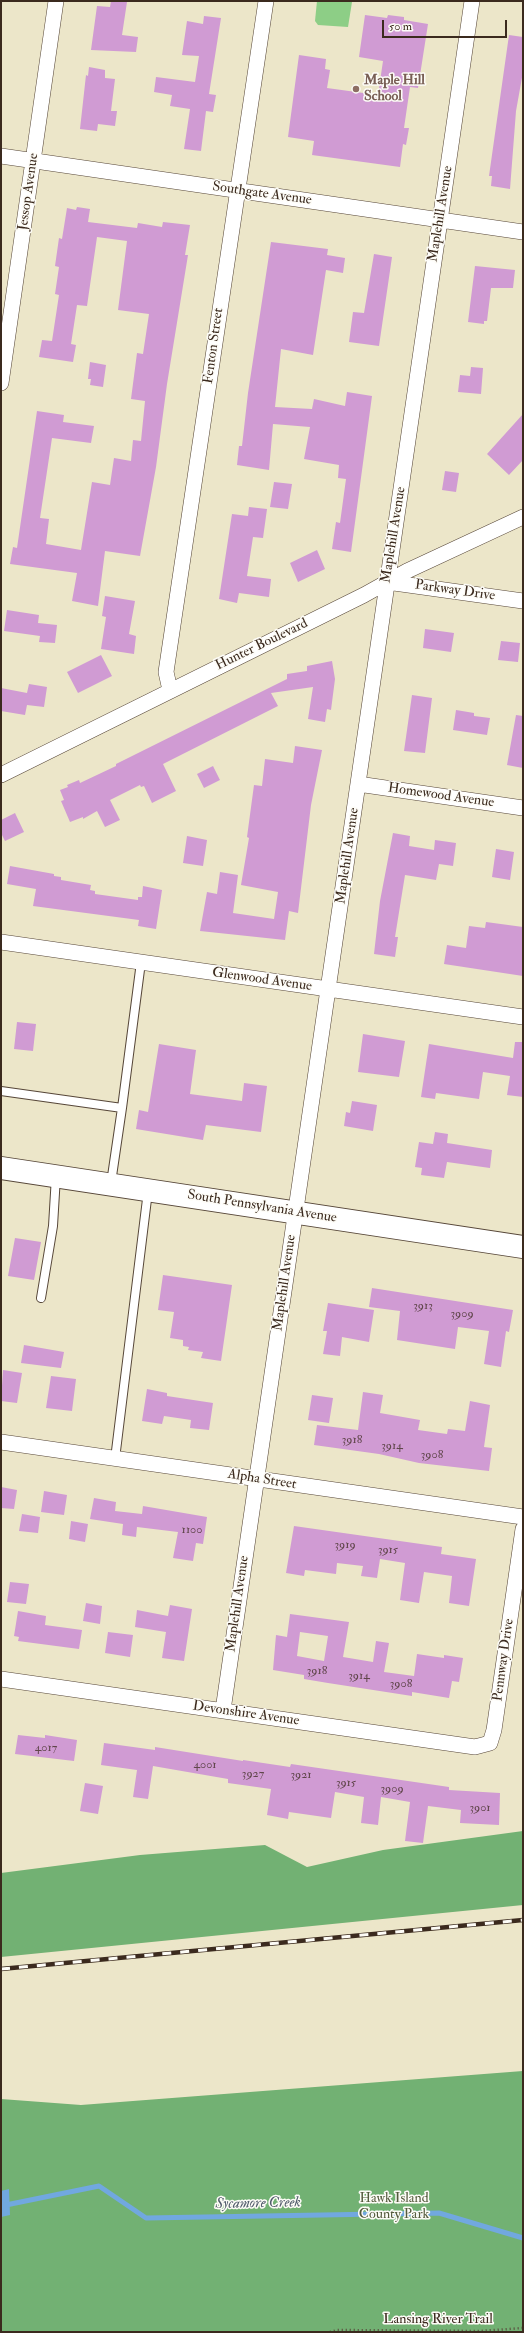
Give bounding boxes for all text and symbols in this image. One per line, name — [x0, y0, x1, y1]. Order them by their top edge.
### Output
scale bar — [384, 12, 509, 38]
text: 50 m — [389, 19, 412, 34]
place label: Maple Hill School — [364, 73, 425, 106]
marker: Maple Hill School — [351, 84, 361, 94]
street label: Jessop Avenue — [15, 152, 43, 232]
street label: Maplehill Avenue — [425, 165, 457, 263]
street label: Southgate Avenue — [211, 179, 313, 209]
street label: Fenton Street — [200, 307, 228, 385]
street label: Maplehill Avenue — [378, 486, 410, 584]
street label: Parkway Drive — [414, 577, 496, 605]
street label: Hunter Boulevard — [213, 615, 311, 675]
street label: Homewood Avenue — [387, 780, 495, 812]
street label: Maplehill Avenue — [333, 807, 363, 905]
street label: Glenwood Avenue — [211, 965, 313, 995]
street label: South Pennsylvania Avenue — [186, 1187, 338, 1227]
street label: Maplehill Avenue — [270, 1234, 300, 1332]
house number: 3913 — [413, 1299, 433, 1313]
house number: 3909 — [450, 1307, 474, 1321]
house number: 3918 — [342, 1433, 362, 1447]
house number: 3914 — [381, 1439, 403, 1453]
house number: 3908 — [421, 1448, 443, 1462]
street label: Alpha Street — [226, 1466, 298, 1494]
house number: 1100 — [182, 1523, 202, 1537]
house number: 3919 — [334, 1538, 356, 1552]
house number: 3915 — [378, 1543, 398, 1557]
street label: Maplehill Avenue — [223, 1555, 253, 1653]
street label: Pennway Drive — [490, 1618, 518, 1702]
house number: 3918 — [307, 1664, 327, 1678]
house number: 3914 — [348, 1669, 370, 1683]
house number: 3908 — [390, 1677, 412, 1691]
street label: Devonshire Avenue — [192, 1698, 300, 1730]
house number: 4017 — [35, 1741, 57, 1755]
house number: 4001 — [194, 1758, 216, 1772]
house number: 3927 — [242, 1767, 264, 1781]
house number: 3921 — [290, 1768, 312, 1782]
house number: 3915 — [336, 1776, 356, 1790]
house number: 3909 — [380, 1782, 404, 1796]
house number: 3901 — [469, 1801, 491, 1815]
park label: Hawk Island County Park — [359, 2191, 429, 2224]
water label: Sycamore Creek — [215, 2194, 301, 2214]
street label: Lansing River Trail — [383, 2312, 493, 2328]

